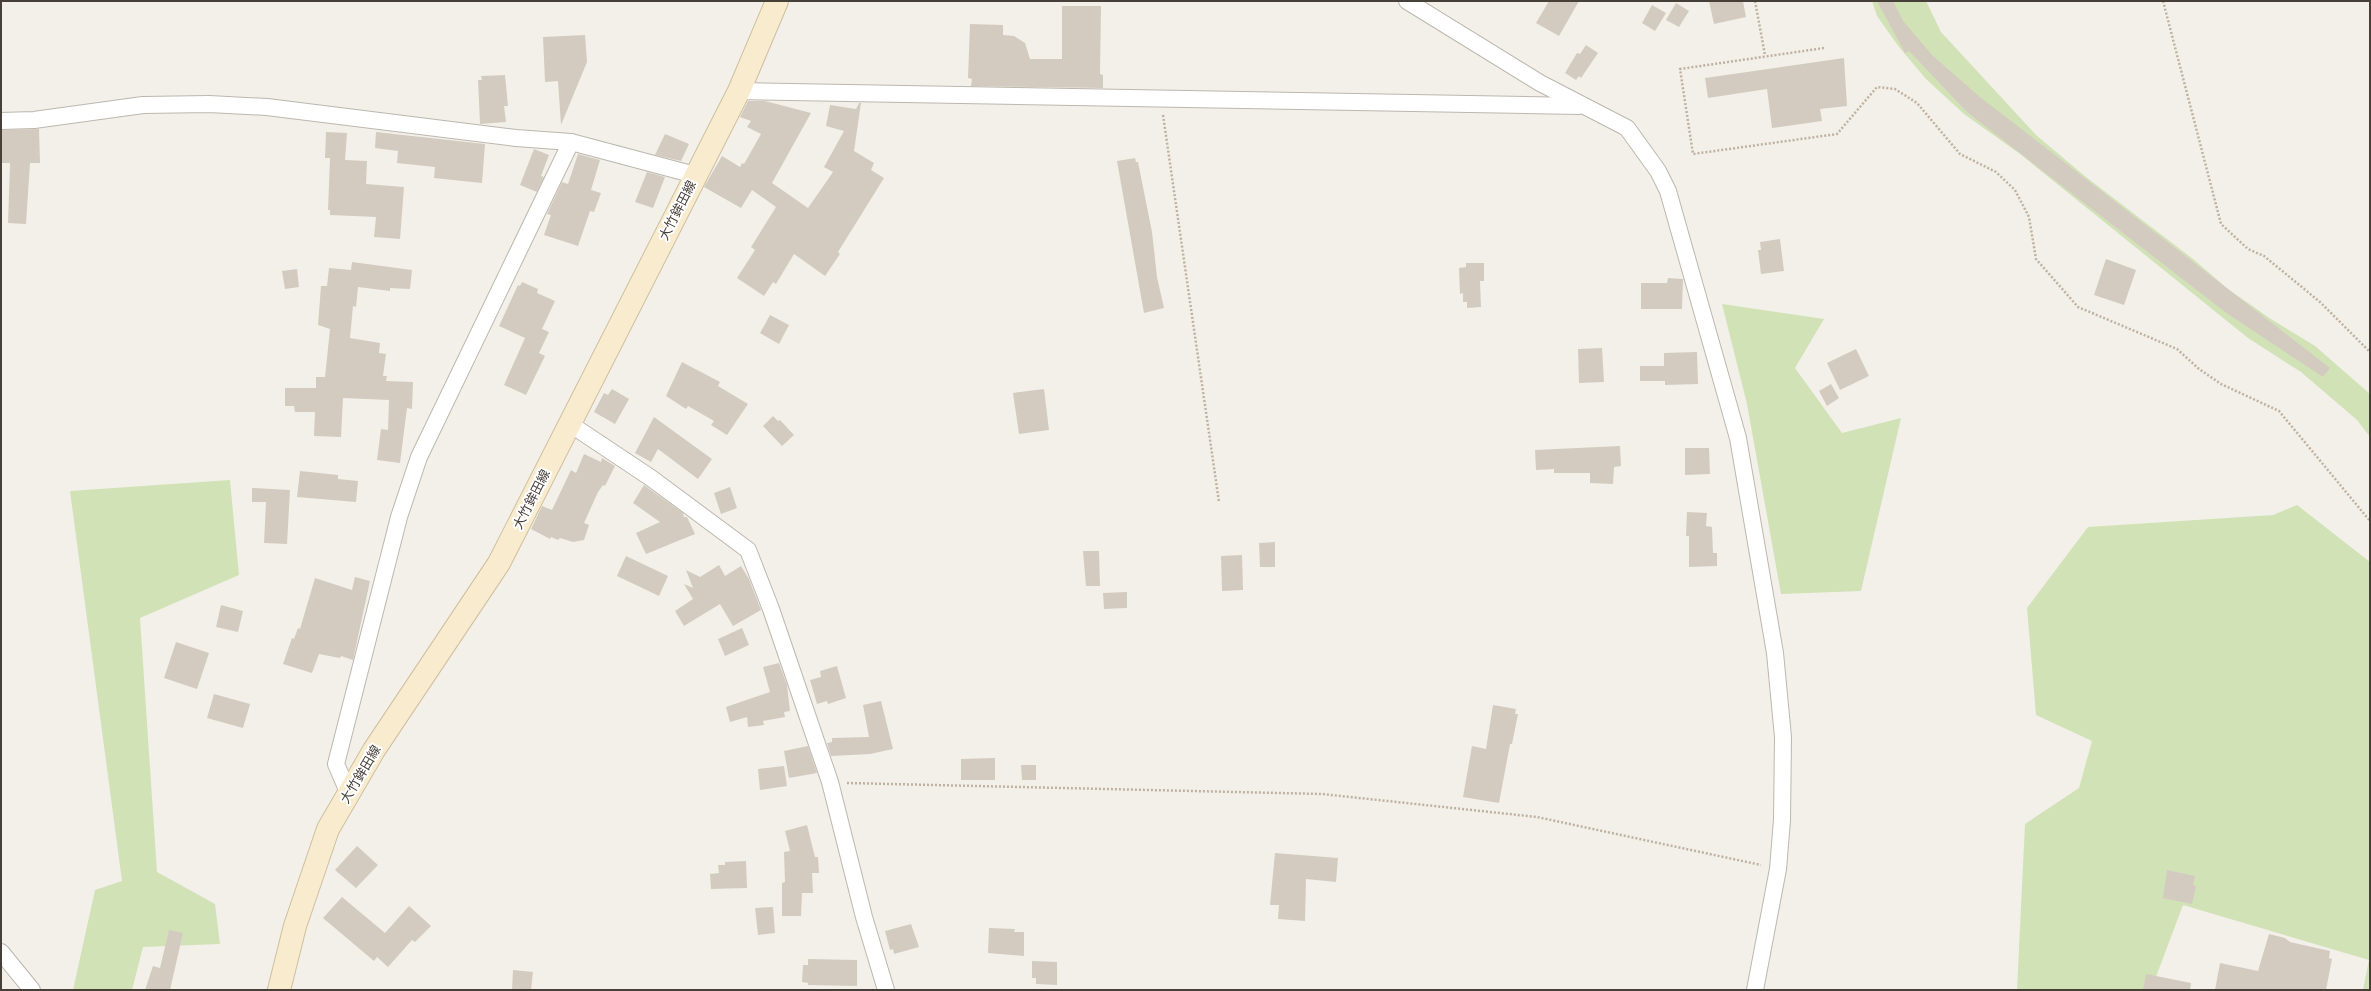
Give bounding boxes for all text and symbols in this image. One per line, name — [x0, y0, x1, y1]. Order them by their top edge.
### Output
street label: 大竹鉾田線 — [656, 178, 699, 243]
street label: 大竹鉾田線 — [510, 467, 553, 532]
street label: 大竹鉾田線 — [337, 743, 384, 806]

